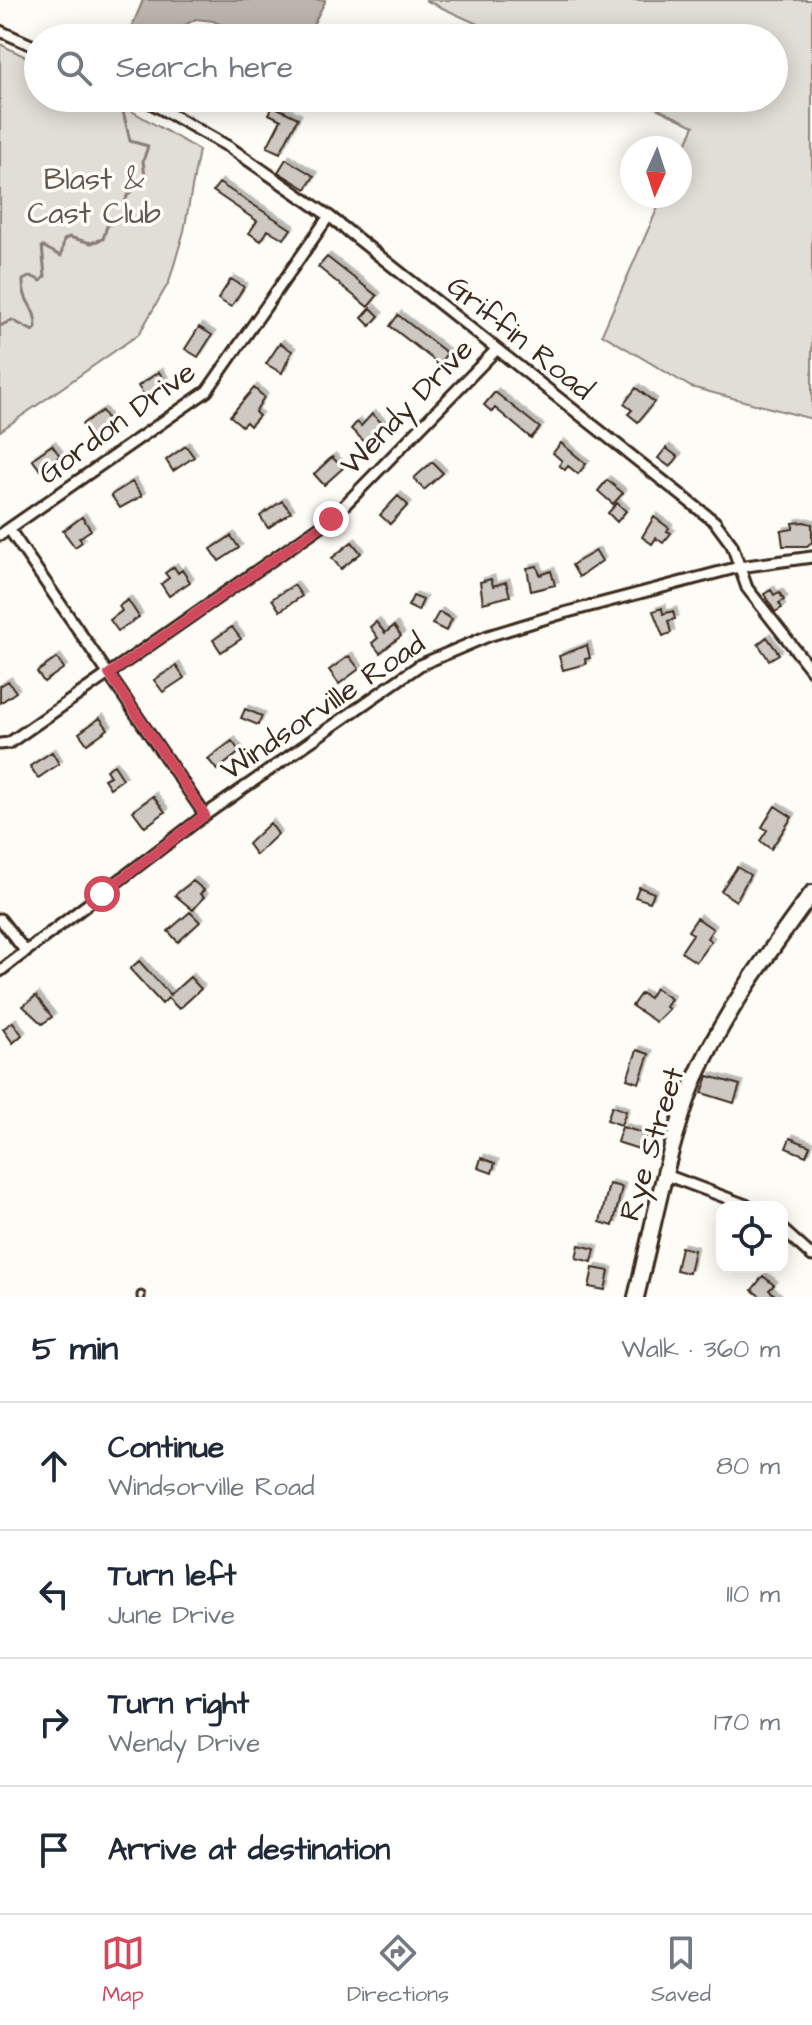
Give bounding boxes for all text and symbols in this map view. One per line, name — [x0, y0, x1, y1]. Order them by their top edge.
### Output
search box — [24, 24, 788, 112]
icon: search — [52, 46, 96, 90]
text: Search here — [116, 47, 293, 89]
north arrow — [620, 136, 692, 208]
park label: Blast & Cast Club — [27, 159, 161, 235]
street label: Griffin Road — [438, 266, 602, 410]
street label: Wendy Drive — [331, 329, 484, 485]
street label: Gordon Drive — [29, 351, 205, 495]
route end — [313, 501, 349, 537]
street label: Windsorville Road — [212, 623, 434, 791]
route start — [84, 876, 120, 912]
street label: Rye Street — [609, 1062, 696, 1226]
map controls — [716, 1201, 788, 1273]
button: locate — [716, 1201, 788, 1273]
text: 5 min — [32, 1325, 118, 1373]
text: Walk · 360 m — [621, 1331, 780, 1367]
text: Continue — [108, 1427, 224, 1469]
icon: ahead — [32, 1444, 76, 1488]
text: 80 m — [716, 1448, 780, 1484]
text: Windsorville Road — [108, 1469, 315, 1505]
text: Turn left — [108, 1555, 236, 1597]
icon: left — [32, 1572, 76, 1616]
text: 110 m — [726, 1576, 780, 1612]
text: June Drive — [108, 1597, 235, 1633]
text: Turn right — [108, 1683, 249, 1725]
icon: right — [32, 1700, 76, 1744]
text: 170 m — [714, 1704, 780, 1740]
text: Wendy Drive — [108, 1725, 260, 1761]
icon: arrive — [32, 1828, 76, 1872]
text: Arrive at destination — [108, 1829, 390, 1871]
tab: Map — [101, 1931, 145, 2010]
tab: Directions — [347, 1931, 449, 2010]
tab: Saved — [651, 1931, 711, 2010]

